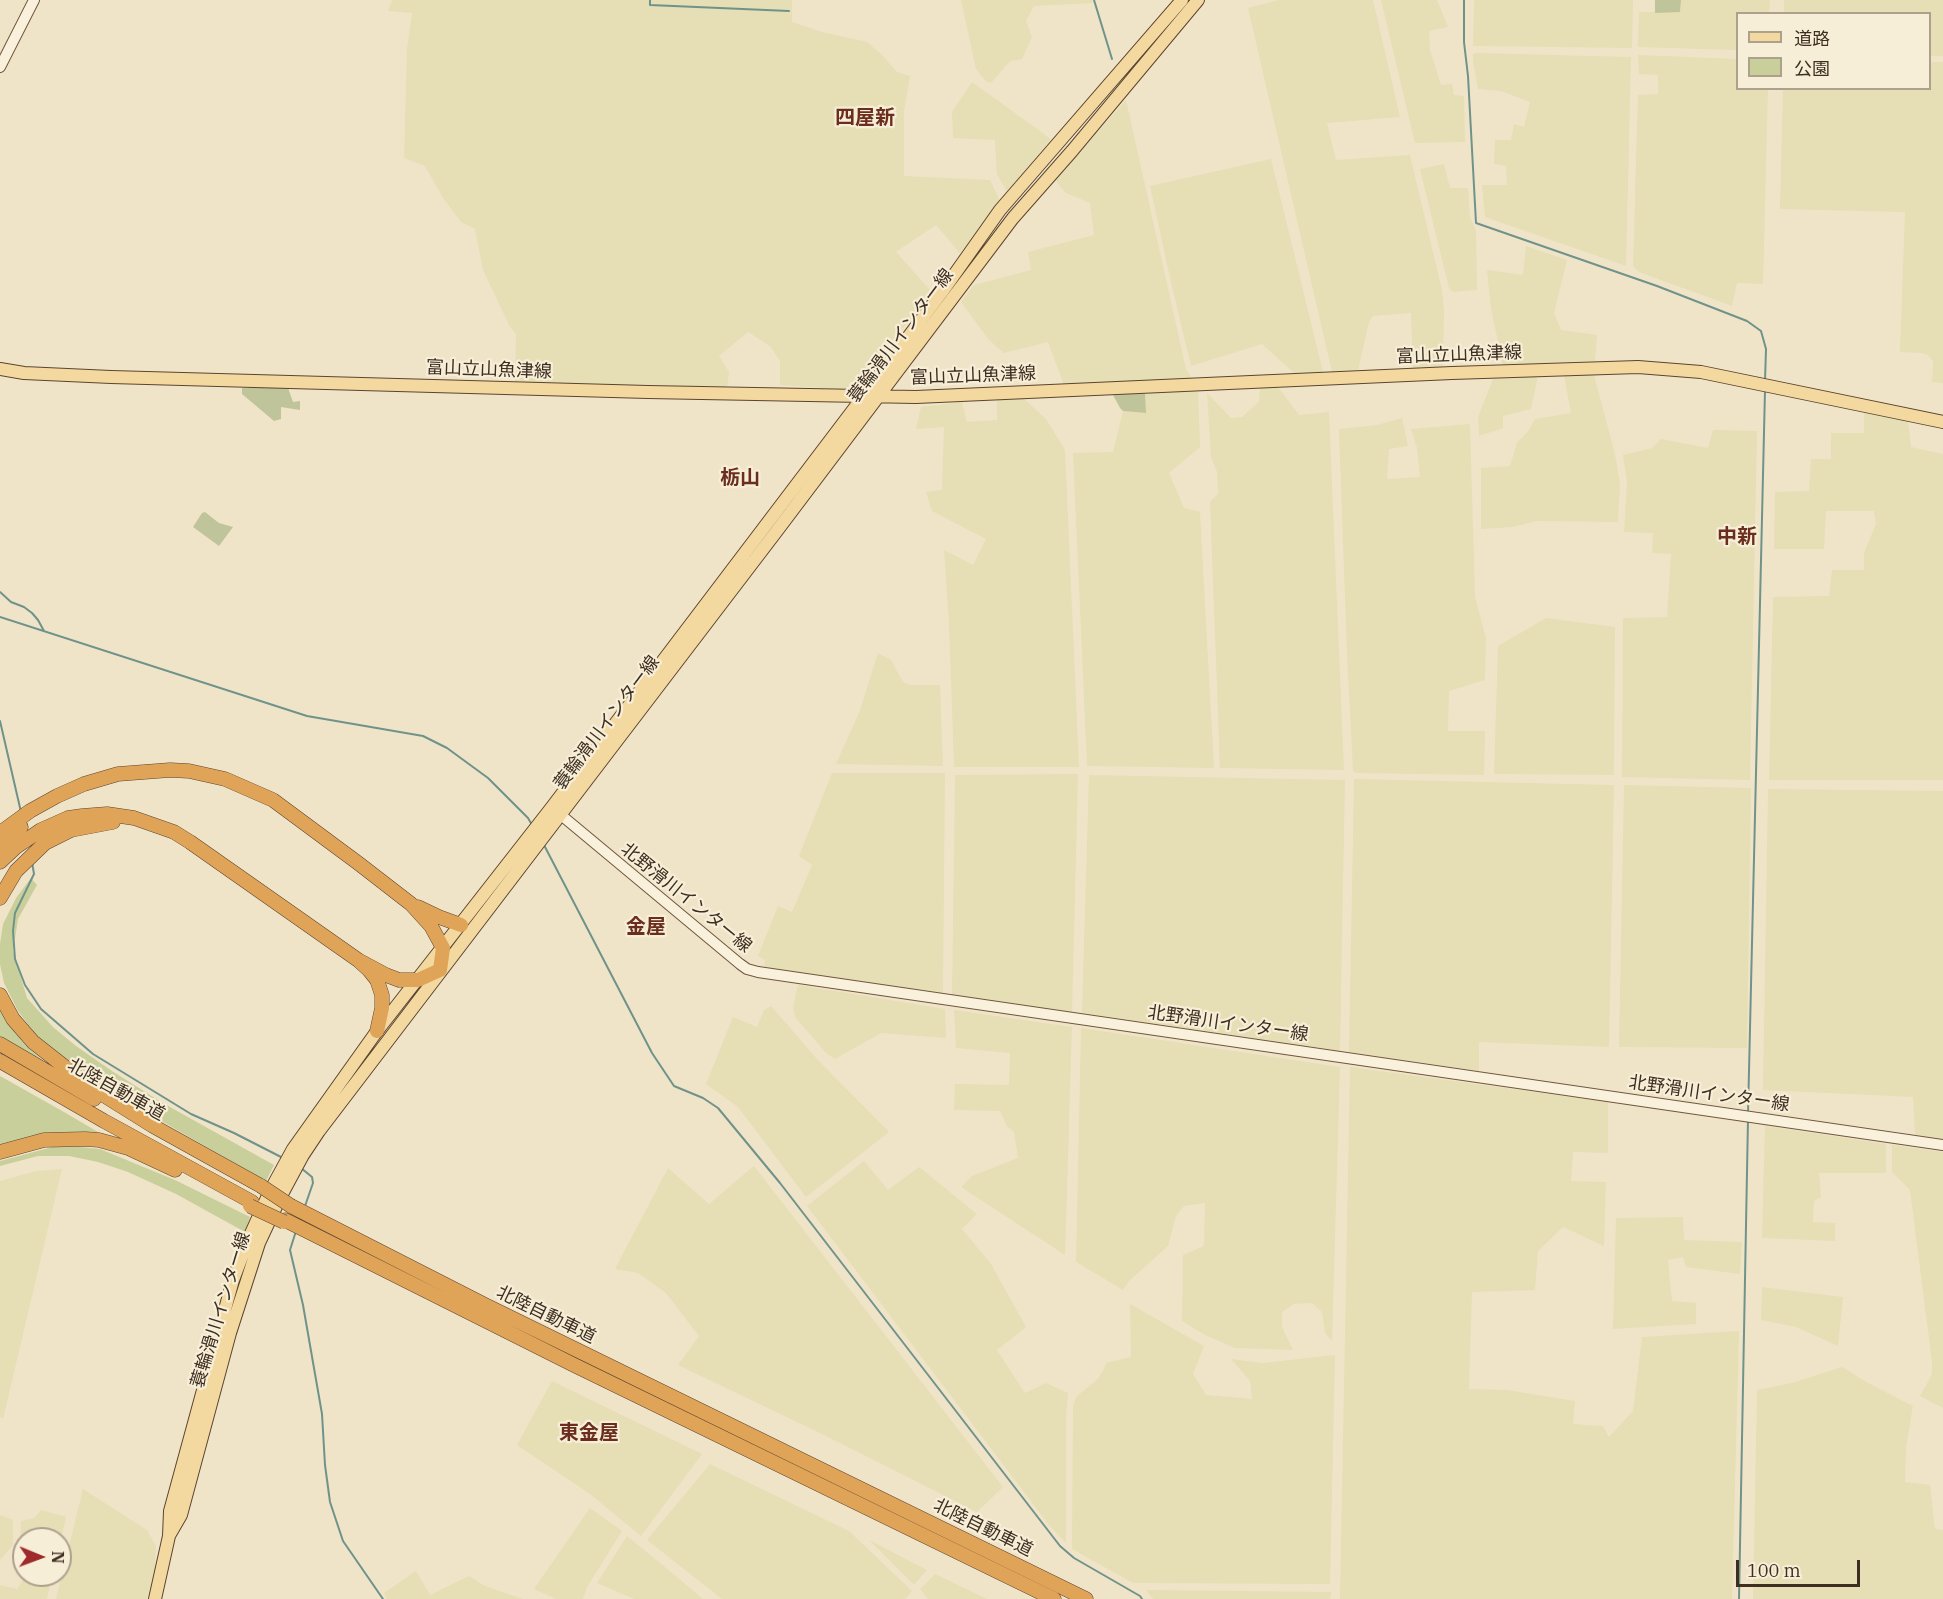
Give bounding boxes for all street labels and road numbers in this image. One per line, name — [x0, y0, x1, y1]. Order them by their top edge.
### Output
street label: 蓑輪滑川インター線 — [844, 265, 958, 407]
street label: 富山立山魚津線 — [1396, 342, 1522, 368]
street label: 富山立山魚津線 — [426, 357, 552, 383]
street label: 富山立山魚津線 — [910, 363, 1036, 389]
street label: 蓑輪滑川インター線 — [550, 652, 664, 794]
street label: 北野滑川インター線 — [616, 839, 756, 957]
street label: 北野滑川インター線 — [1146, 1002, 1310, 1046]
street label: 北陸自動車道 — [64, 1054, 168, 1126]
street label: 北野滑川インター線 — [1627, 1072, 1791, 1116]
street label: 蓑輪滑川インター線 — [187, 1229, 255, 1391]
street label: 北陸自動車道 — [493, 1282, 599, 1348]
street label: 北陸自動車道 — [930, 1495, 1036, 1561]

